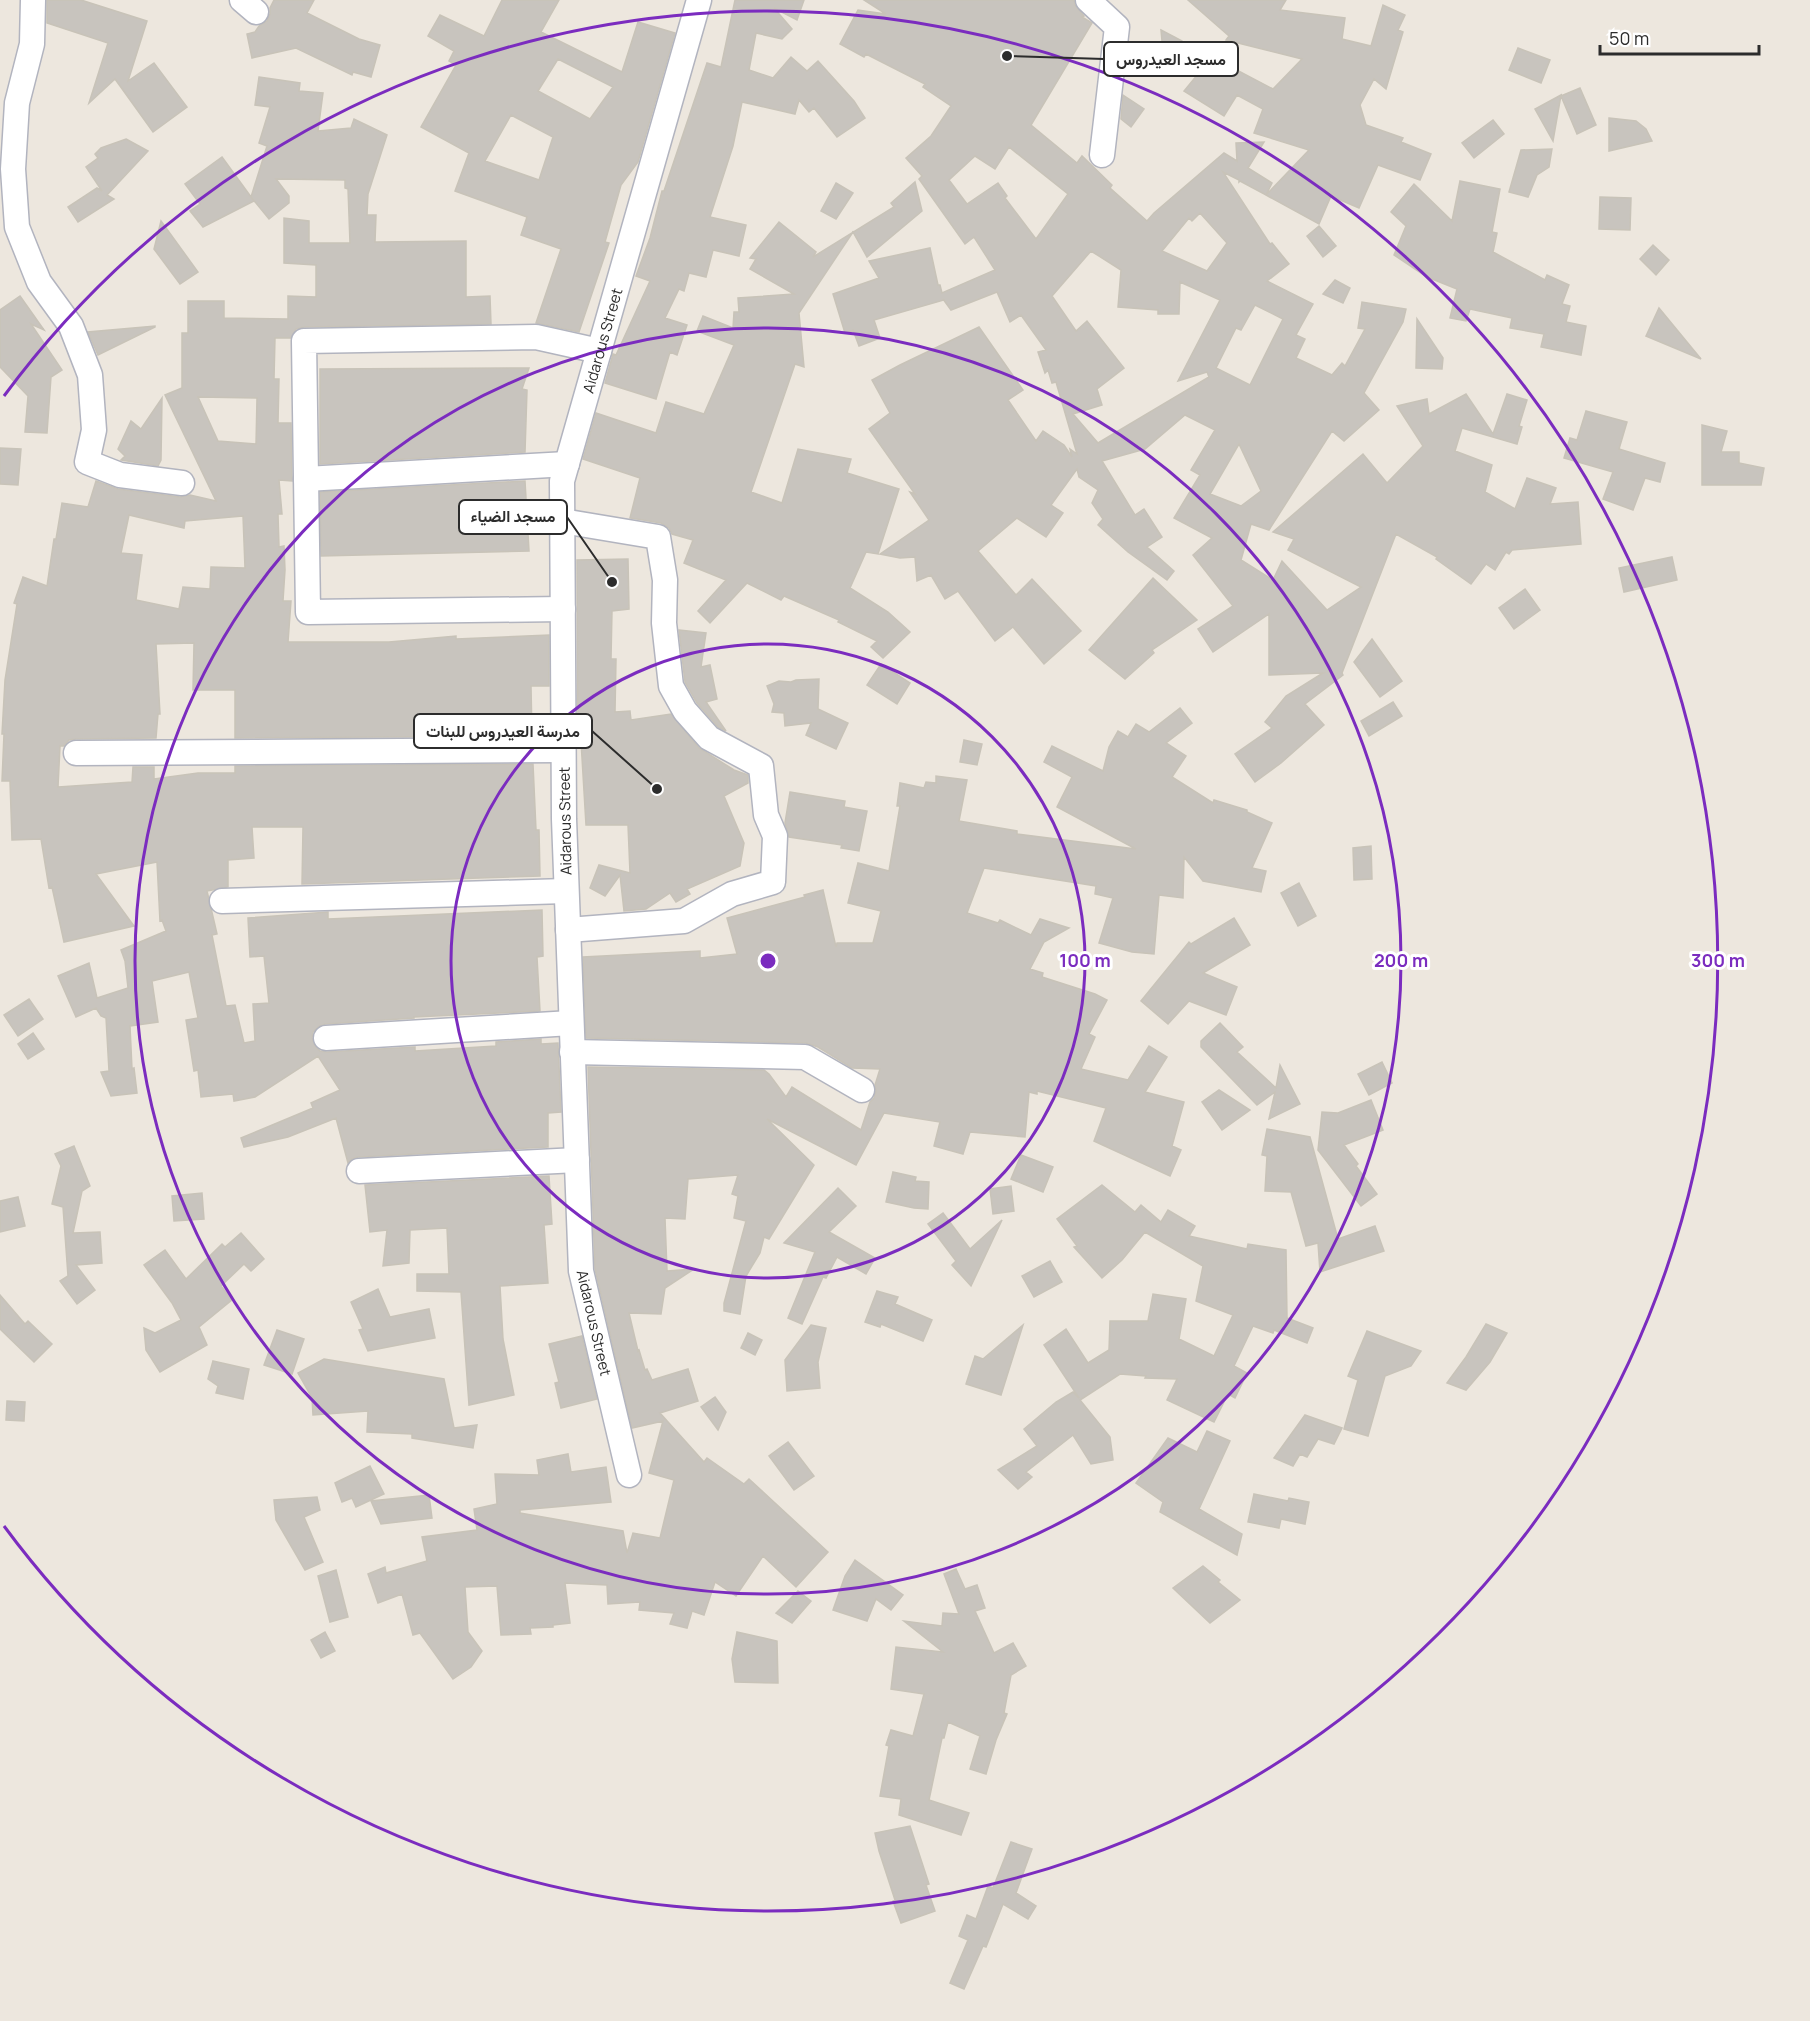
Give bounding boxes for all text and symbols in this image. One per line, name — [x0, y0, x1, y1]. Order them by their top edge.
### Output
scale bar — [1600, 18, 1759, 56]
text: 50 m — [1609, 26, 1649, 50]
callout: مسجد العيدروس — [1104, 42, 1238, 76]
text: مسجد العيدروس — [1116, 48, 1226, 70]
street label: Aidarous Street — [577, 286, 627, 395]
callout: مسجد الضياء — [459, 500, 567, 534]
text: مسجد الضياء — [471, 505, 556, 527]
callout: مدرسة العيدروس للبنات — [414, 714, 592, 748]
text: مدرسة العيدروس للبنات — [426, 720, 580, 742]
street label: Aidarous Street — [554, 767, 576, 875]
text: 100 m — [1059, 948, 1111, 972]
text: 200 m — [1374, 948, 1428, 972]
text: 300 m — [1691, 948, 1745, 972]
centre of rings — [758, 951, 778, 971]
street label: Aidarous Street — [572, 1268, 616, 1378]

